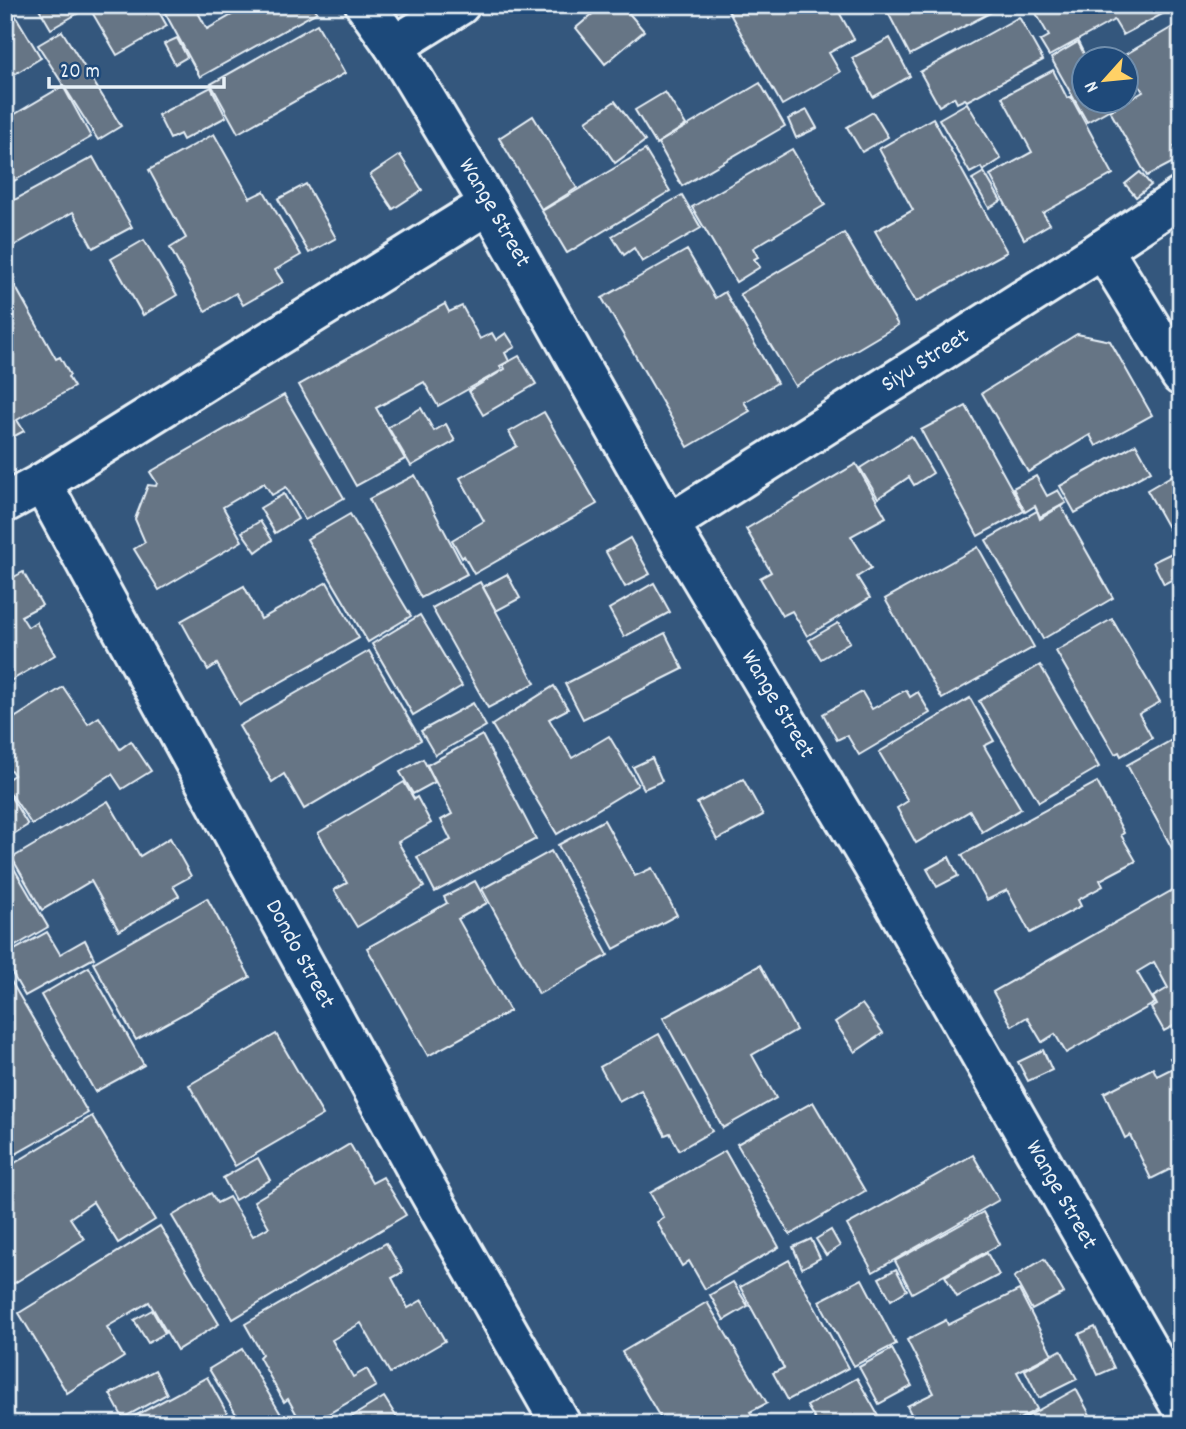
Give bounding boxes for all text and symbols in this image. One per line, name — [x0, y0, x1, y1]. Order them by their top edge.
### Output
scale bar — [49, 46, 224, 90]
north arrow — [1070, 46, 1140, 116]
text: 20 m — [60, 58, 100, 88]
text: N — [1079, 76, 1107, 96]
street label: Wange Street — [449, 152, 539, 274]
street label: Siyu Street — [875, 320, 977, 402]
street label: Wange Street — [731, 644, 822, 765]
street label: Dondo Street — [255, 894, 343, 1015]
street label: Wange Street — [1016, 1134, 1105, 1257]

